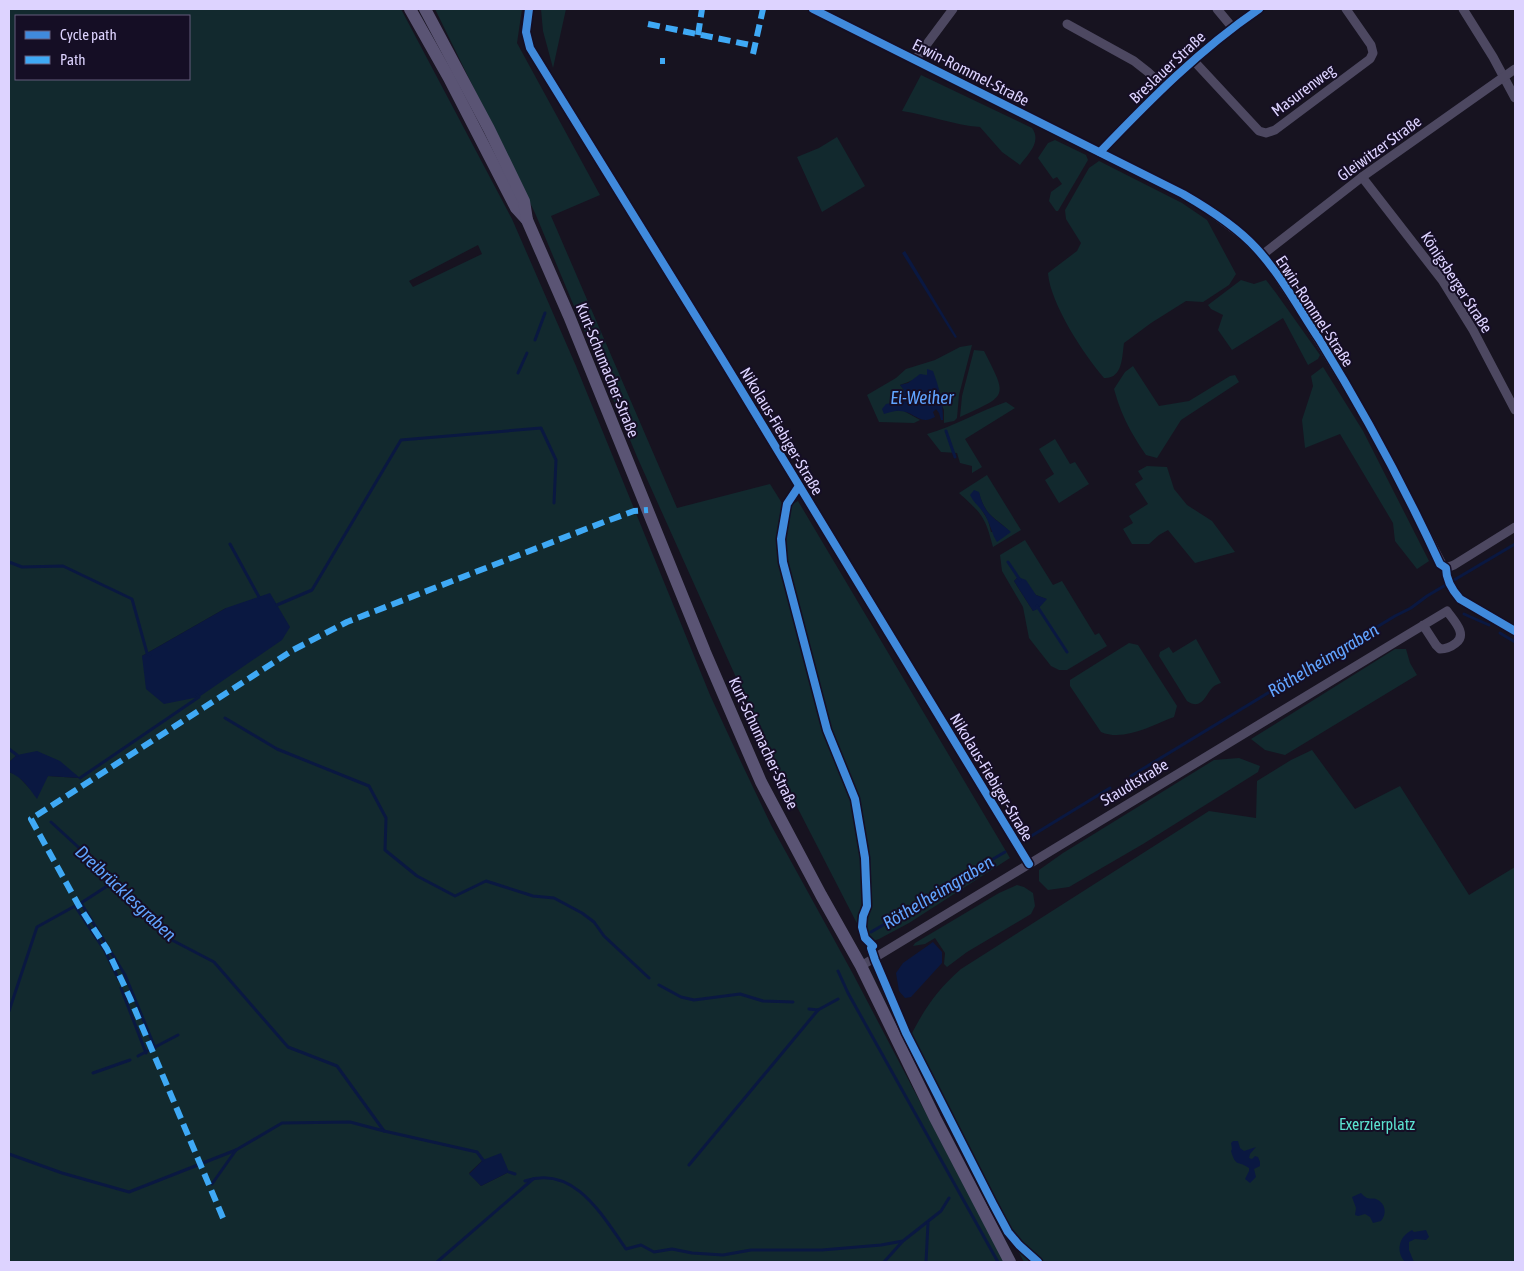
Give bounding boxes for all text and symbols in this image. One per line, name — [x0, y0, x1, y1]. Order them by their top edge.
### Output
legend — [15, 15, 190, 80]
text: Cycle path — [60, 26, 117, 43]
street label: Breslauer Straße — [1125, 27, 1209, 107]
street label: Erwin-Rommel-Straße — [910, 35, 1032, 109]
text: Path — [60, 51, 86, 68]
street label: Masurenweg — [1268, 60, 1339, 121]
street label: Gleiwitzer Straße — [1334, 112, 1424, 184]
street label: Königsberger Straße — [1417, 228, 1496, 336]
street label: Erwin-Rommel-Straße — [1272, 252, 1358, 370]
street label: Kurt-Schumacher-Straße — [573, 300, 643, 440]
street label: Nikolaus-Fiebiger-Straße — [736, 364, 827, 499]
water label: Ei-Weiher — [890, 387, 954, 408]
water label: Röthelheimgraben — [1264, 619, 1382, 701]
street label: Kurt-Schumacher-Straße — [726, 674, 802, 812]
street label: Nikolaus-Fiebiger-Straße — [946, 710, 1037, 845]
street label: Staudtstraße — [1097, 755, 1171, 809]
water label: Dreibrücklesgraben — [71, 841, 181, 945]
water label: Röthelheimgraben — [879, 851, 997, 933]
park label: Exerzierplatz — [1339, 1115, 1415, 1134]

